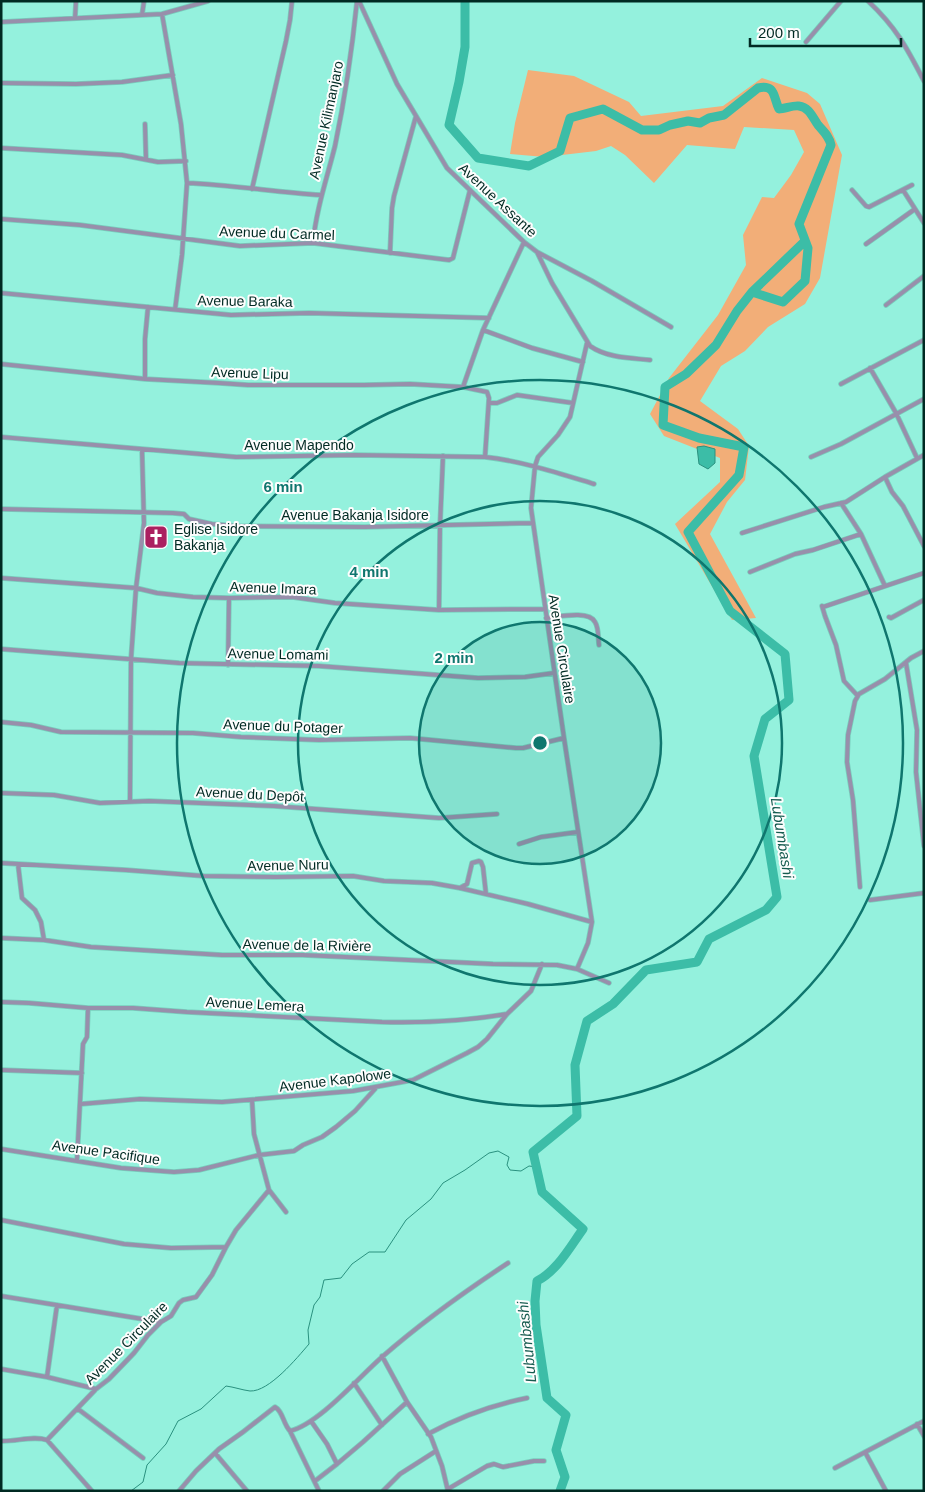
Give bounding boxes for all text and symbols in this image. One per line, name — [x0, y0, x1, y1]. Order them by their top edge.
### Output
scale bar — [750, 15, 901, 47]
text: 200 m — [758, 24, 800, 41]
street label: Avenue Kilimanjaro — [306, 59, 346, 181]
street label: Avenue Assante — [456, 160, 541, 240]
street label: Avenue du Carmel — [219, 223, 335, 243]
street label: Avenue Baraka — [197, 292, 293, 310]
street label: Avenue Lipu — [211, 364, 289, 382]
street label: Avenue Mapendo — [244, 437, 354, 453]
text: 6 min — [263, 478, 303, 495]
street label: Avenue Bakanja Isidore — [281, 507, 429, 523]
place label: Eglise Isidore Bakanja — [174, 521, 258, 553]
church icon: Eglise Isidore Bakanja — [143, 524, 169, 550]
text: 4 min — [349, 563, 389, 580]
street label: Avenue Imara — [229, 578, 317, 598]
street label: Avenue Circulaire — [545, 593, 579, 705]
street label: Avenue Lomami — [227, 645, 329, 663]
text: 2 min — [434, 649, 474, 666]
street label: Avenue du Potager — [223, 716, 343, 736]
centre of rings — [531, 734, 549, 752]
street label: Avenue du Depôt — [196, 783, 304, 805]
water label: Lubumbashi — [768, 796, 797, 880]
street label: Avenue Nuru — [247, 856, 329, 874]
street label: Avenue de la Rivière — [242, 936, 372, 954]
street label: Avenue Lemera — [205, 993, 305, 1015]
street label: Avenue Kapolowe — [278, 1065, 392, 1095]
street label: Avenue Pacifique — [51, 1137, 161, 1168]
street label: Avenue Circulaire — [81, 1298, 171, 1388]
water label: Lubumbashi — [514, 1300, 539, 1384]

